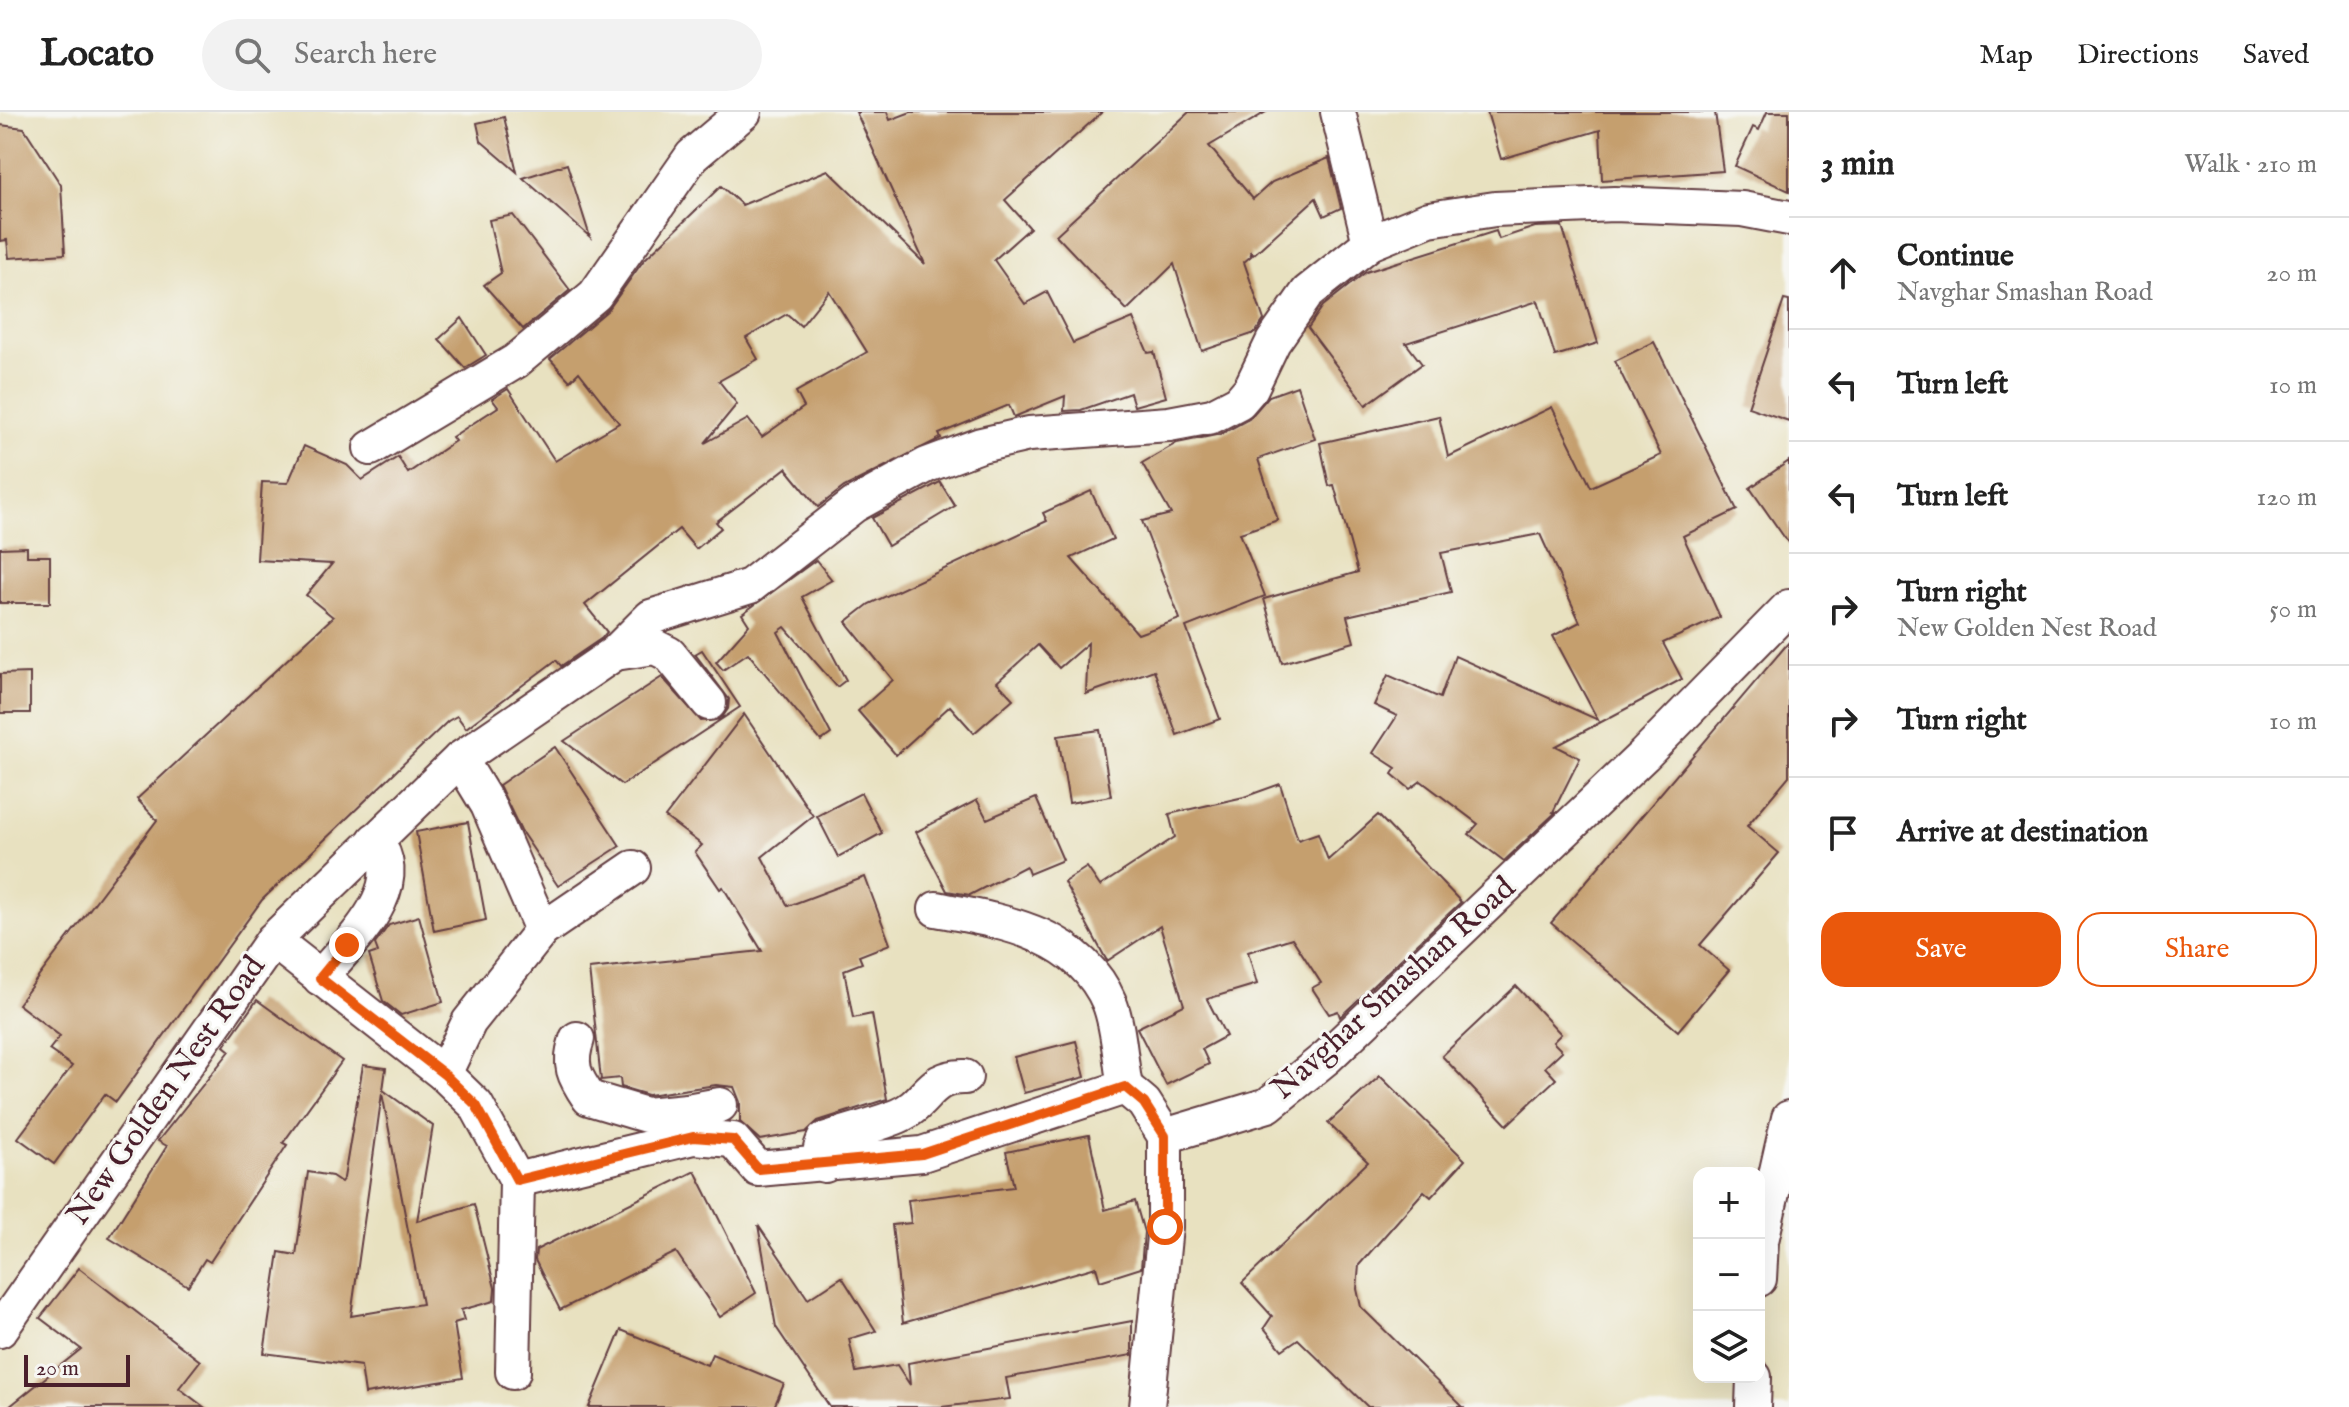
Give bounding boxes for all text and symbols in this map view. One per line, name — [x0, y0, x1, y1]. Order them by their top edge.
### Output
search box — [202, 19, 762, 91]
text: Locato — [40, 31, 154, 79]
icon: search — [230, 33, 274, 77]
text: Search here — [294, 36, 437, 74]
text: Map — [1979, 38, 2033, 73]
text: Directions — [2077, 38, 2199, 73]
text: Saved — [2243, 38, 2309, 73]
text: 3 min — [1821, 143, 1895, 186]
text: Walk · 210 m — [2184, 148, 2317, 181]
text: Continue — [1897, 238, 2014, 276]
icon: ahead — [1821, 251, 1865, 295]
text: 20 m — [2266, 257, 2317, 290]
text: Navghar Smashan Road — [1897, 276, 2153, 309]
icon: left — [1821, 363, 1865, 407]
text: Turn left — [1897, 366, 2008, 404]
text: 10 m — [2269, 369, 2317, 402]
icon: left — [1821, 475, 1865, 519]
text: Turn left — [1897, 478, 2008, 516]
text: 120 m — [2257, 481, 2317, 514]
text: Turn right — [1897, 574, 2027, 612]
icon: right — [1821, 587, 1865, 631]
text: 50 m — [2269, 593, 2317, 626]
text: New Golden Nest Road — [1897, 612, 2157, 645]
icon: right — [1821, 699, 1865, 743]
text: Turn right — [1897, 702, 2027, 740]
text: 10 m — [2269, 705, 2317, 738]
icon: arrive — [1821, 811, 1865, 855]
text: Arrive at destination — [1897, 814, 2148, 852]
street label: Navghar Smashan Road — [1263, 868, 1525, 1109]
button: Save — [1821, 912, 2061, 987]
button: Share — [2077, 912, 2317, 987]
route end — [329, 927, 365, 963]
street label: New Golden Nest Road — [59, 948, 276, 1234]
map controls — [1693, 1167, 1765, 1383]
button: + — [1693, 1167, 1765, 1239]
route start — [1147, 1209, 1183, 1245]
button: − — [1693, 1239, 1765, 1311]
button: layers — [1693, 1311, 1765, 1383]
scale bar — [24, 1351, 130, 1387]
text: 20 m — [36, 1355, 79, 1383]

